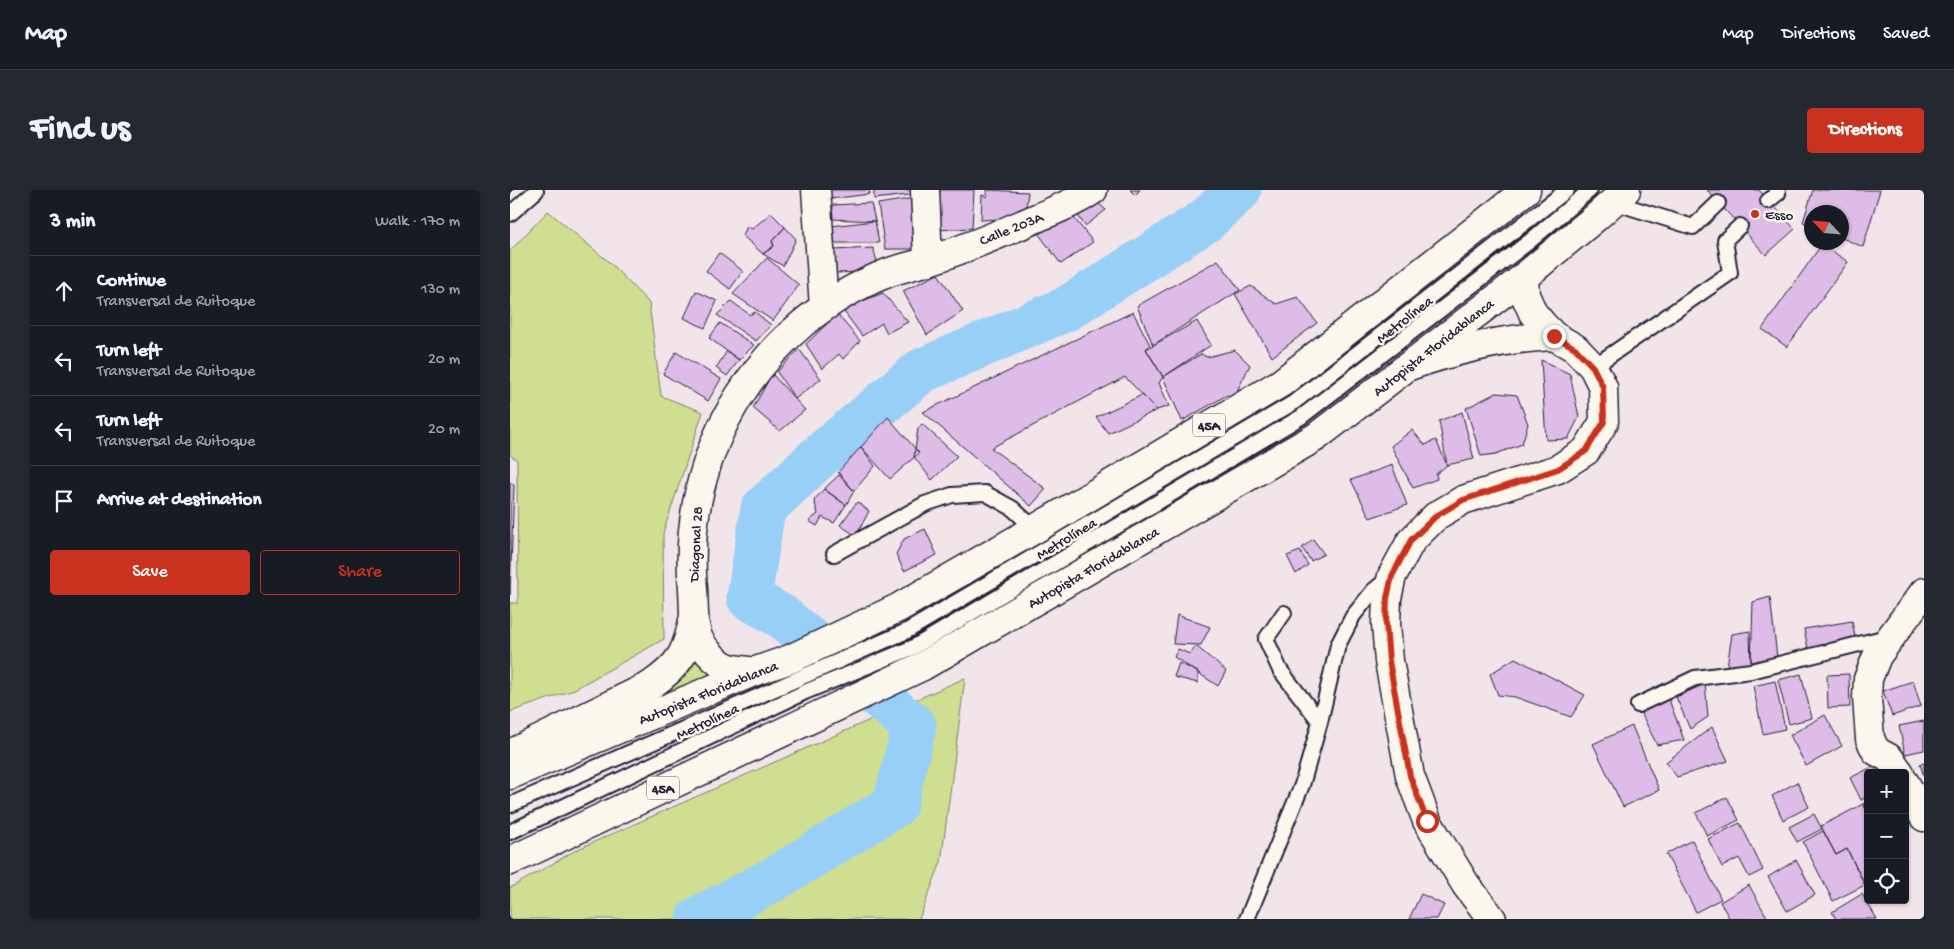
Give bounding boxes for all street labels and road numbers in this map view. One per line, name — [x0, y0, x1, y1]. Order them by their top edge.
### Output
street label: Calle 203A — [977, 209, 1047, 251]
street label: Metrolínea — [1373, 292, 1438, 348]
street label: Autopista Floridablanca — [1370, 295, 1499, 401]
road number: 45A — [1193, 414, 1225, 436]
street label: Diagonal 28 — [686, 506, 708, 583]
street label: Metrolínea — [1034, 514, 1101, 565]
street label: Autopista Floridablanca — [1025, 523, 1163, 614]
street label: Autopista Floridablanca — [637, 657, 782, 730]
street label: Metrolínea — [674, 700, 743, 745]
road number: 45A — [647, 776, 679, 800]

